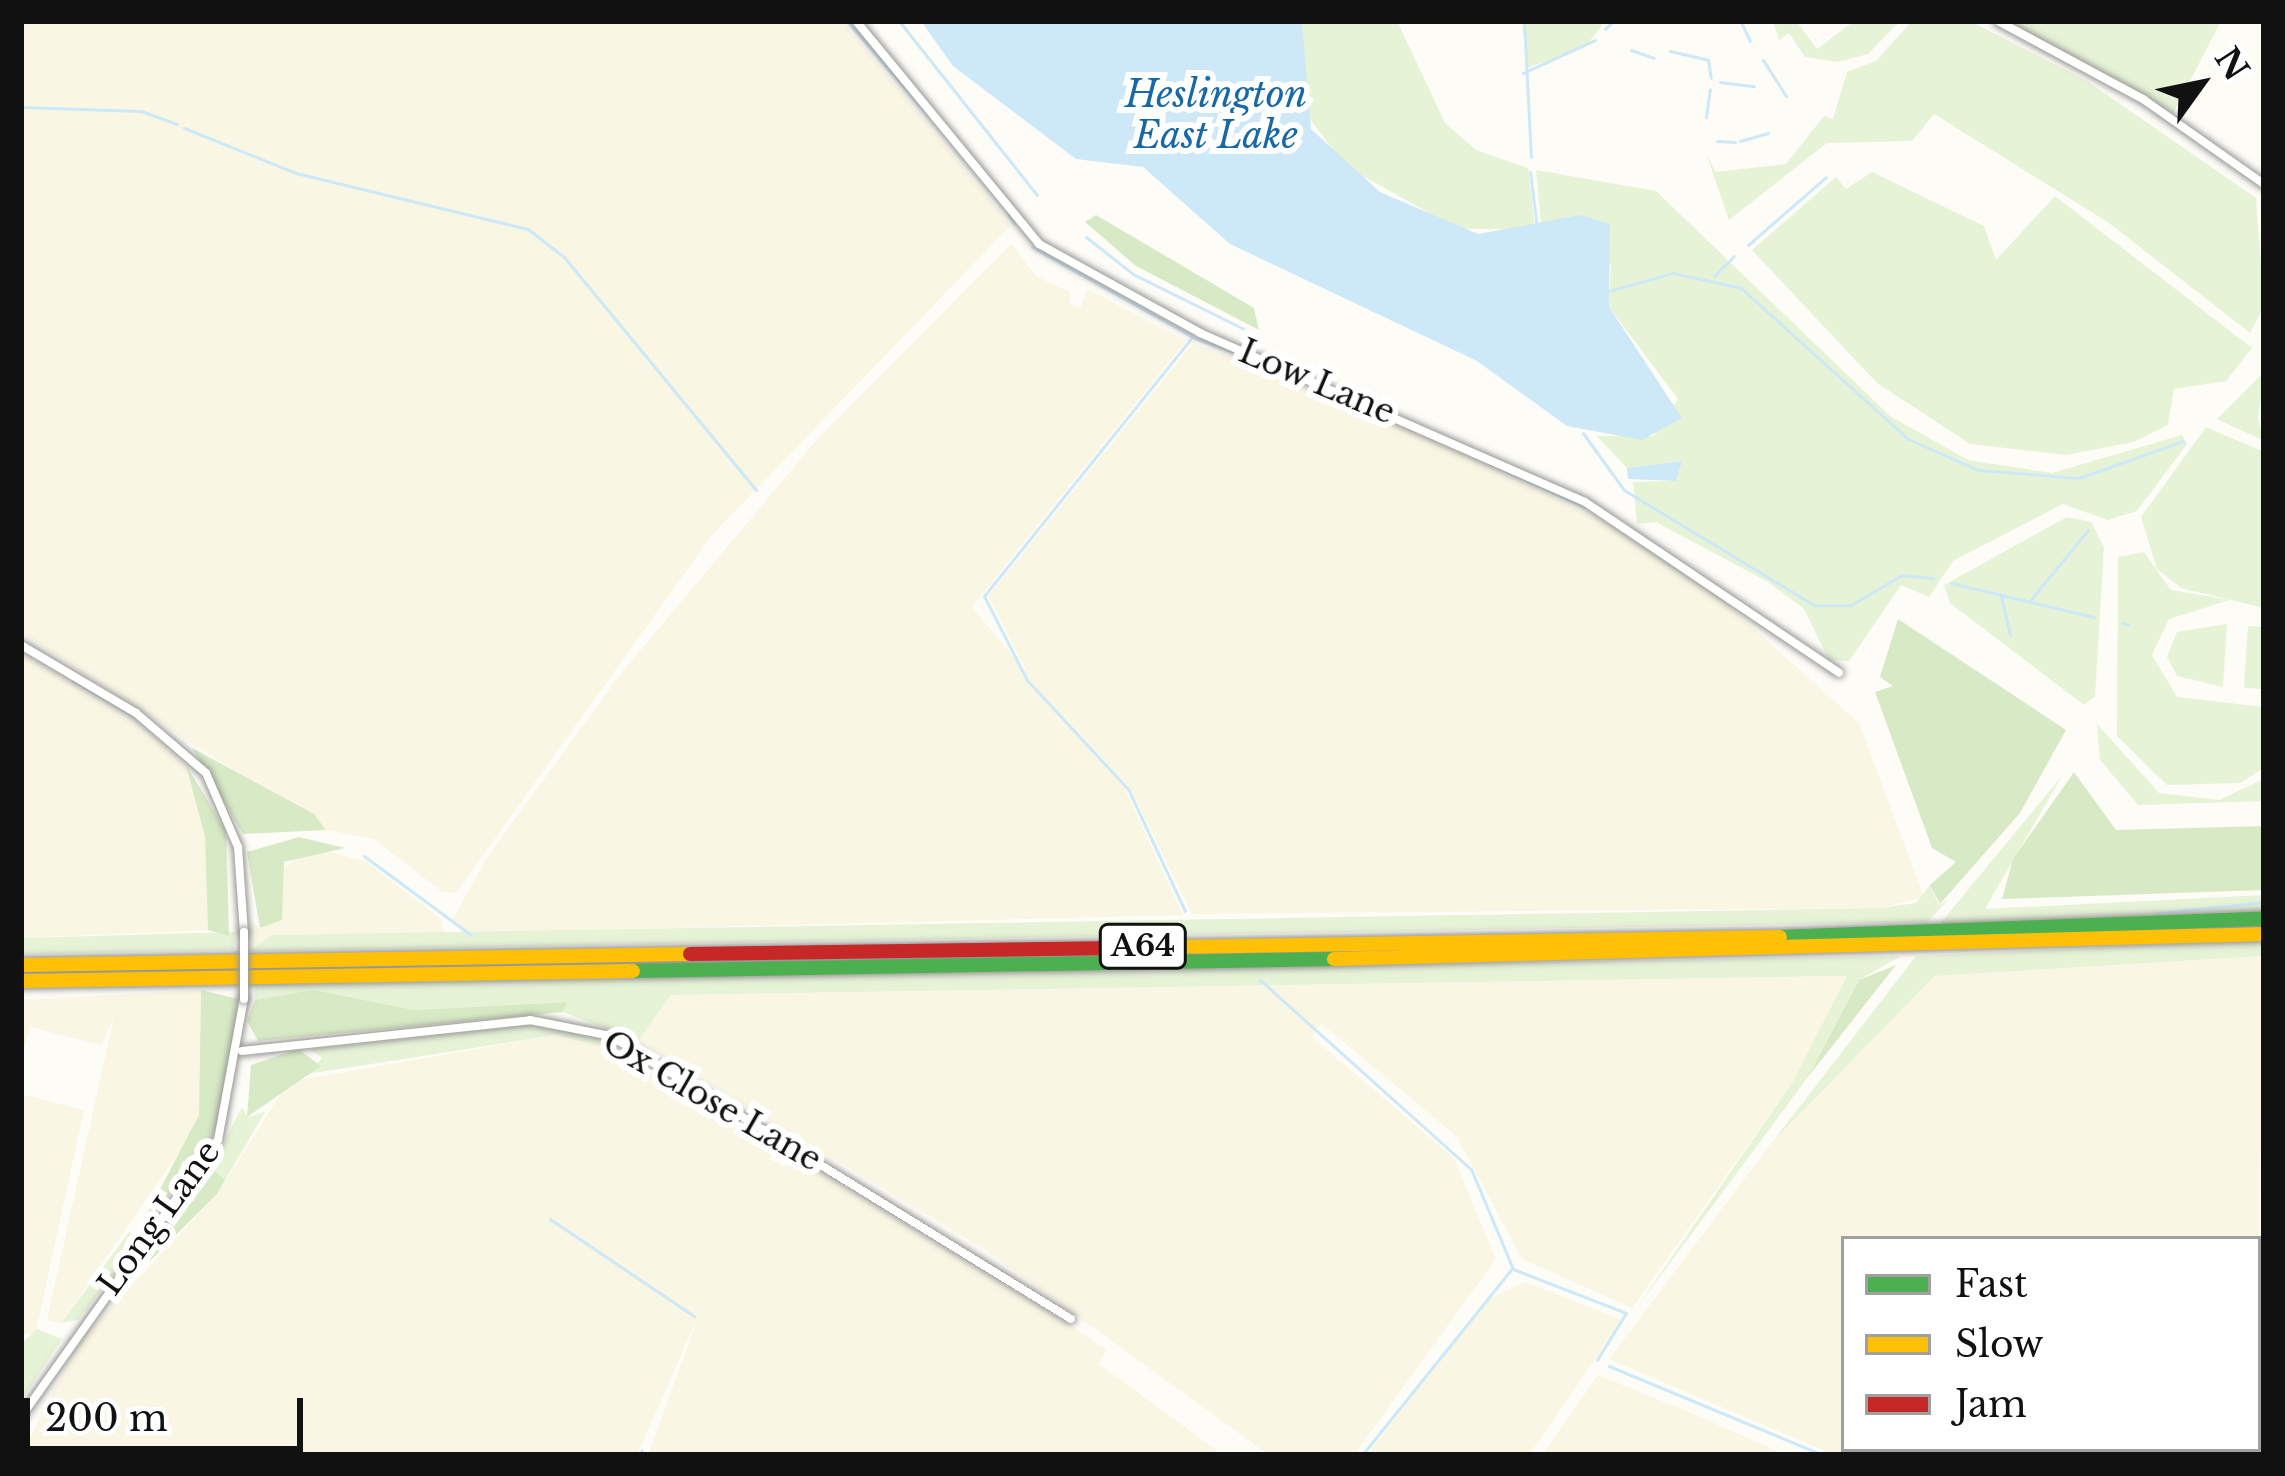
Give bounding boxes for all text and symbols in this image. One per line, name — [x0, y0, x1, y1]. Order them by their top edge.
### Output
north arrow — [2141, 24, 2261, 144]
text: N — [2206, 40, 2257, 88]
water label: Heslington East Lake — [1125, 72, 1307, 157]
street label: Low Lane — [1233, 331, 1401, 433]
road number: A64 — [1098, 922, 1188, 970]
street label: Ox Close Lane — [596, 1022, 828, 1180]
street label: Long Lane — [90, 1133, 228, 1303]
legend — [1841, 1236, 2261, 1452]
text: Fast — [1955, 1262, 2028, 1307]
text: Slow — [1955, 1322, 2043, 1367]
scale bar — [30, 1374, 309, 1448]
text: Jam — [1955, 1382, 2027, 1427]
text: 200 m — [45, 1396, 168, 1441]

